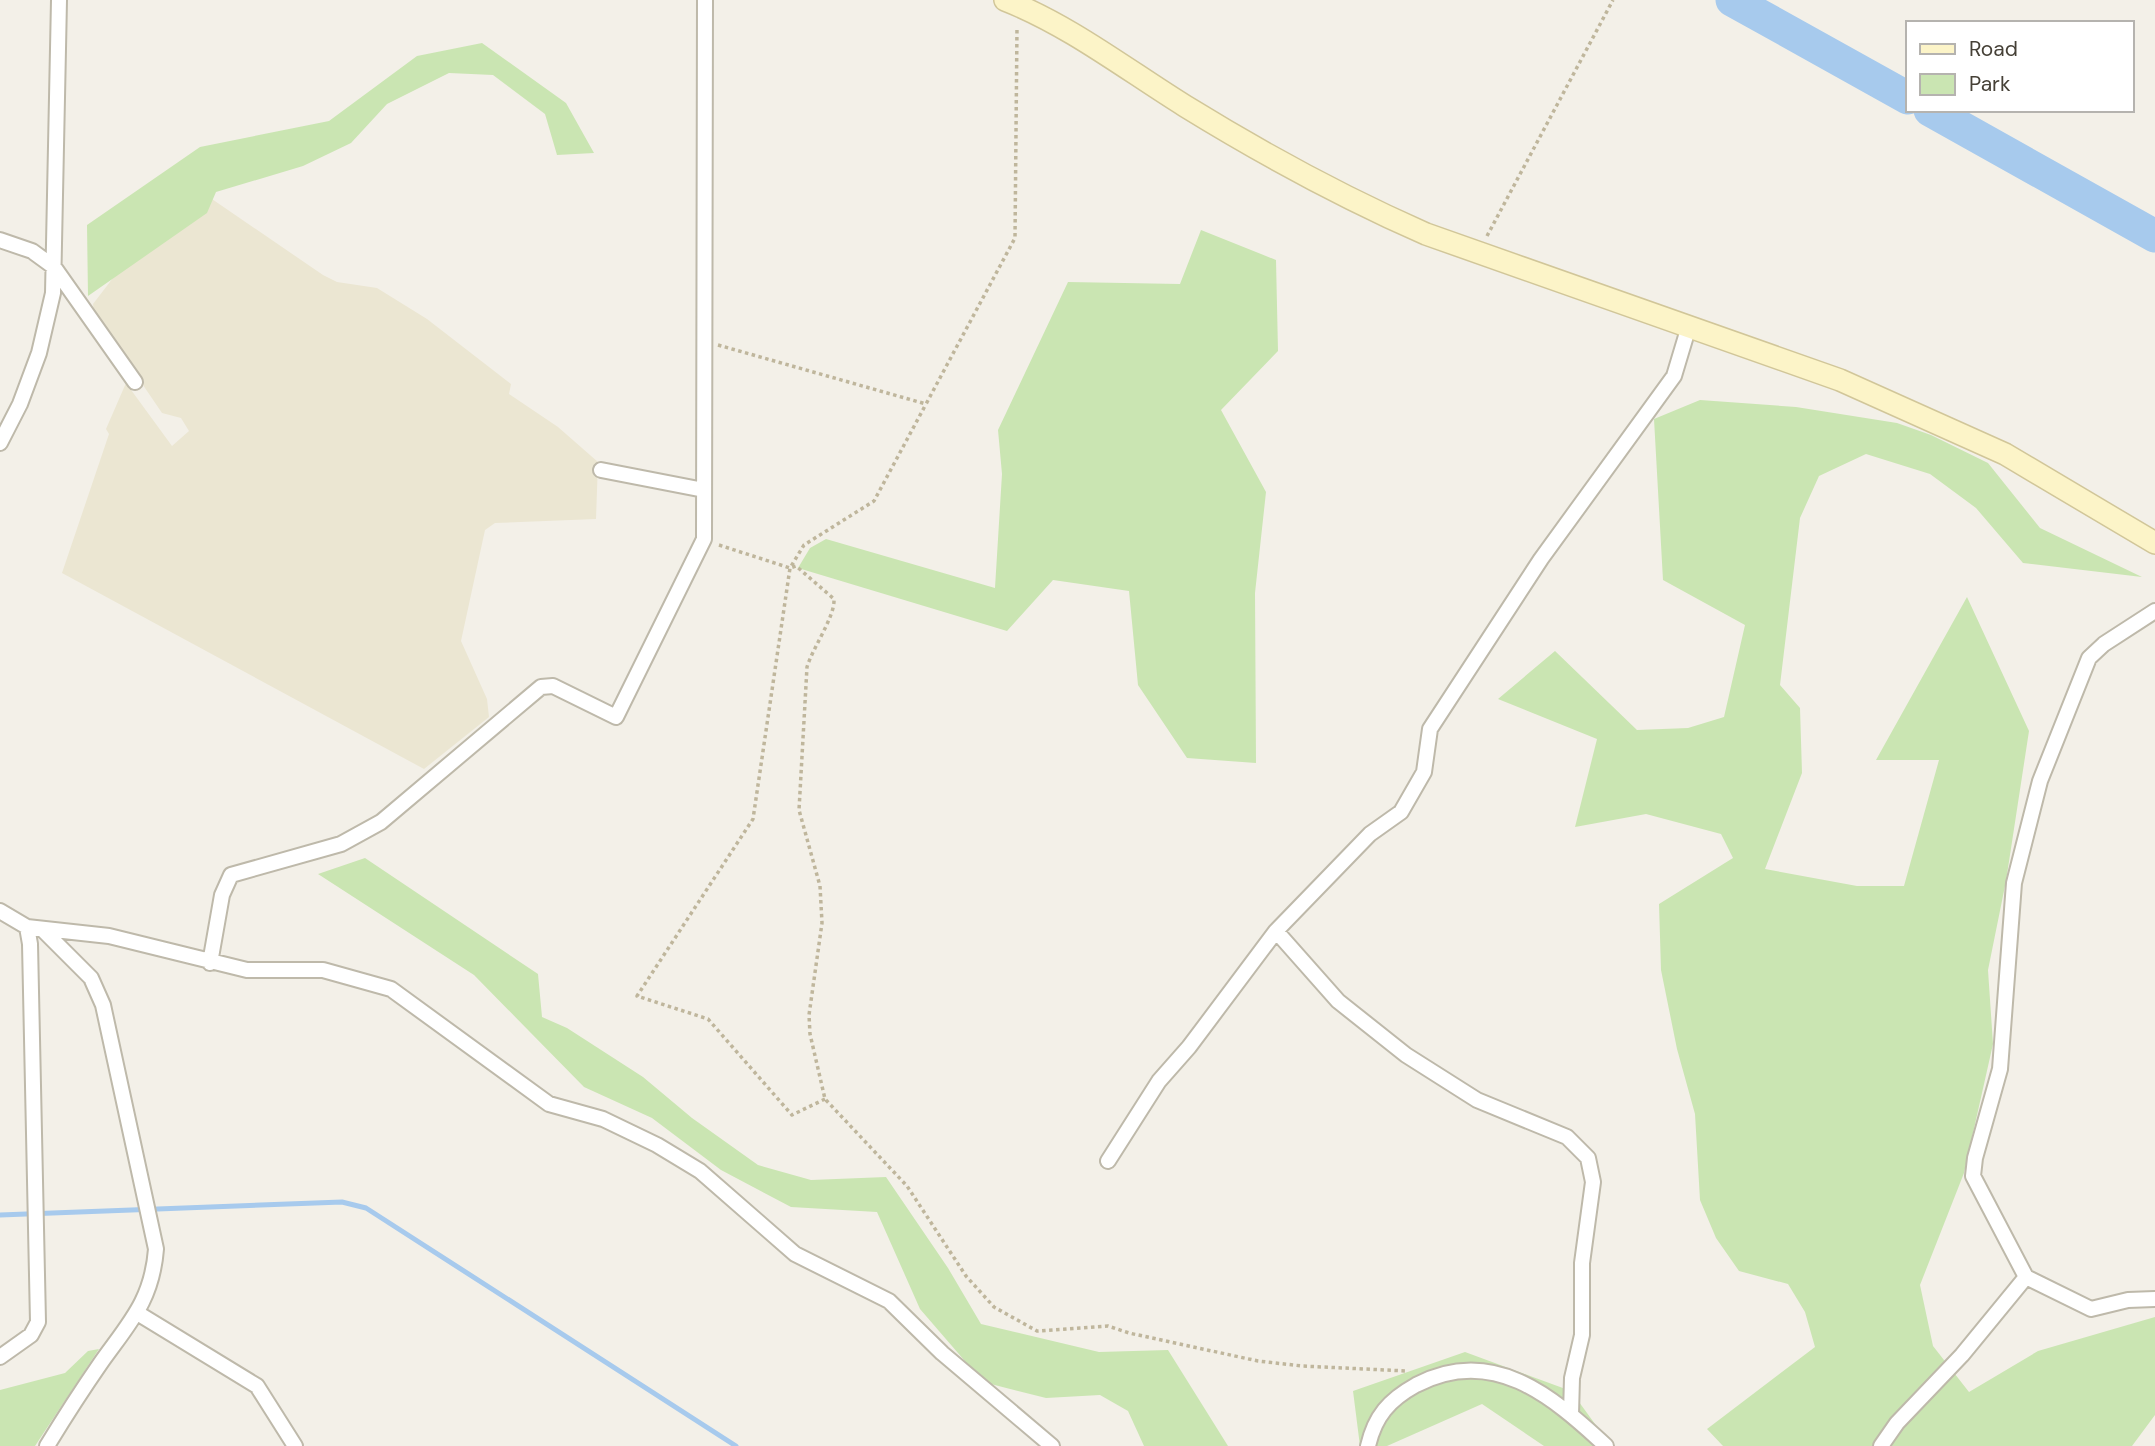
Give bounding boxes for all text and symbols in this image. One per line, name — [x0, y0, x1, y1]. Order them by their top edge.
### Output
legend — [1906, 21, 2134, 112]
text: Road — [1969, 35, 2018, 63]
text: Park — [1969, 70, 2011, 98]

